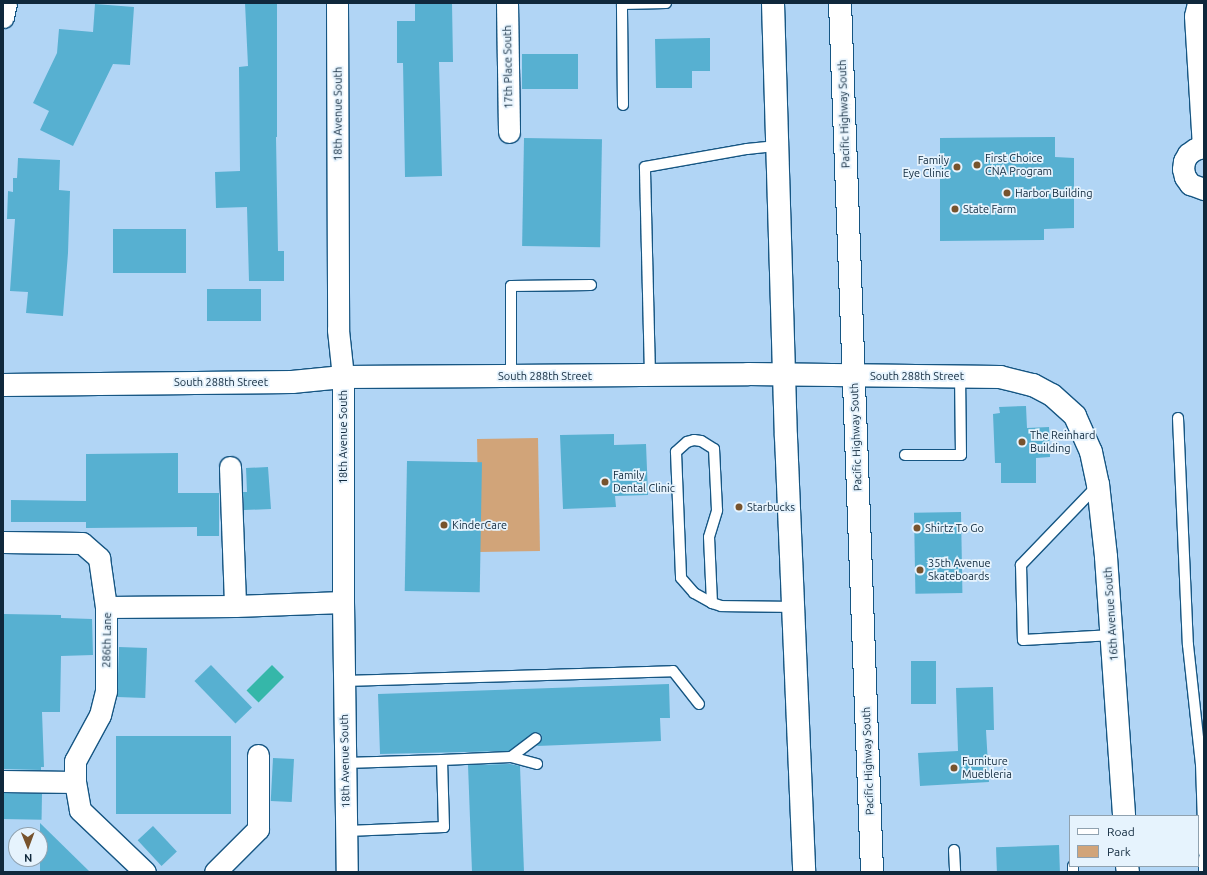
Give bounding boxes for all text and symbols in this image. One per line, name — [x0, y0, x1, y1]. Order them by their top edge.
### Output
street label: 17th Place South — [501, 25, 515, 109]
street label: Pacific Highway South — [836, 60, 852, 168]
street label: 18th Avenue South — [331, 67, 345, 161]
place label: First Choice CNA Program — [985, 152, 1052, 178]
place label: Family Eye Clinic — [903, 154, 949, 180]
marker: First Choice CNA Program — [972, 160, 982, 170]
marker: Family Eye Clinic — [952, 162, 962, 172]
place label: Harbor Building — [1015, 186, 1093, 200]
marker: Harbor Building — [1002, 188, 1012, 198]
place label: State Farm — [963, 202, 1016, 216]
marker: State Farm — [950, 204, 960, 214]
street label: South 288th Street — [498, 369, 592, 383]
street label: South 288th Street — [870, 369, 964, 383]
street label: South 288th Street — [174, 375, 268, 389]
street label: Pacific Highway South — [848, 383, 864, 491]
street label: 18th Avenue South — [336, 390, 350, 484]
place label: The Reinhard Building — [1030, 429, 1095, 455]
marker: The Reinhard Building — [1017, 437, 1027, 447]
place label: Family Dental Clinic — [613, 469, 675, 495]
marker: Family Dental Clinic — [600, 477, 610, 487]
place label: Starbucks — [747, 500, 795, 514]
marker: Starbucks — [734, 502, 744, 512]
place label: KinderCare — [452, 518, 507, 532]
marker: KinderCare — [439, 520, 449, 530]
place label: Shirtz To Go — [925, 521, 984, 535]
marker: Shirtz To Go — [912, 523, 922, 533]
place label: 35th Avenue Skateboards — [928, 557, 991, 583]
marker: 35th Avenue Skateboards — [915, 565, 925, 575]
street label: 16th Avenue South — [1101, 567, 1121, 661]
street label: 286th Lane — [100, 612, 114, 668]
street label: Pacific Highway South — [860, 707, 876, 815]
street label: 18th Avenue South — [338, 714, 352, 808]
place label: Furniture Muebleria — [962, 755, 1012, 781]
marker: Furniture Muebleria — [949, 763, 959, 773]
legend — [1069, 815, 1199, 867]
text: Road — [1107, 825, 1135, 838]
north arrow — [8, 827, 48, 867]
text: Park — [1107, 845, 1131, 858]
text: N — [24, 852, 32, 864]

